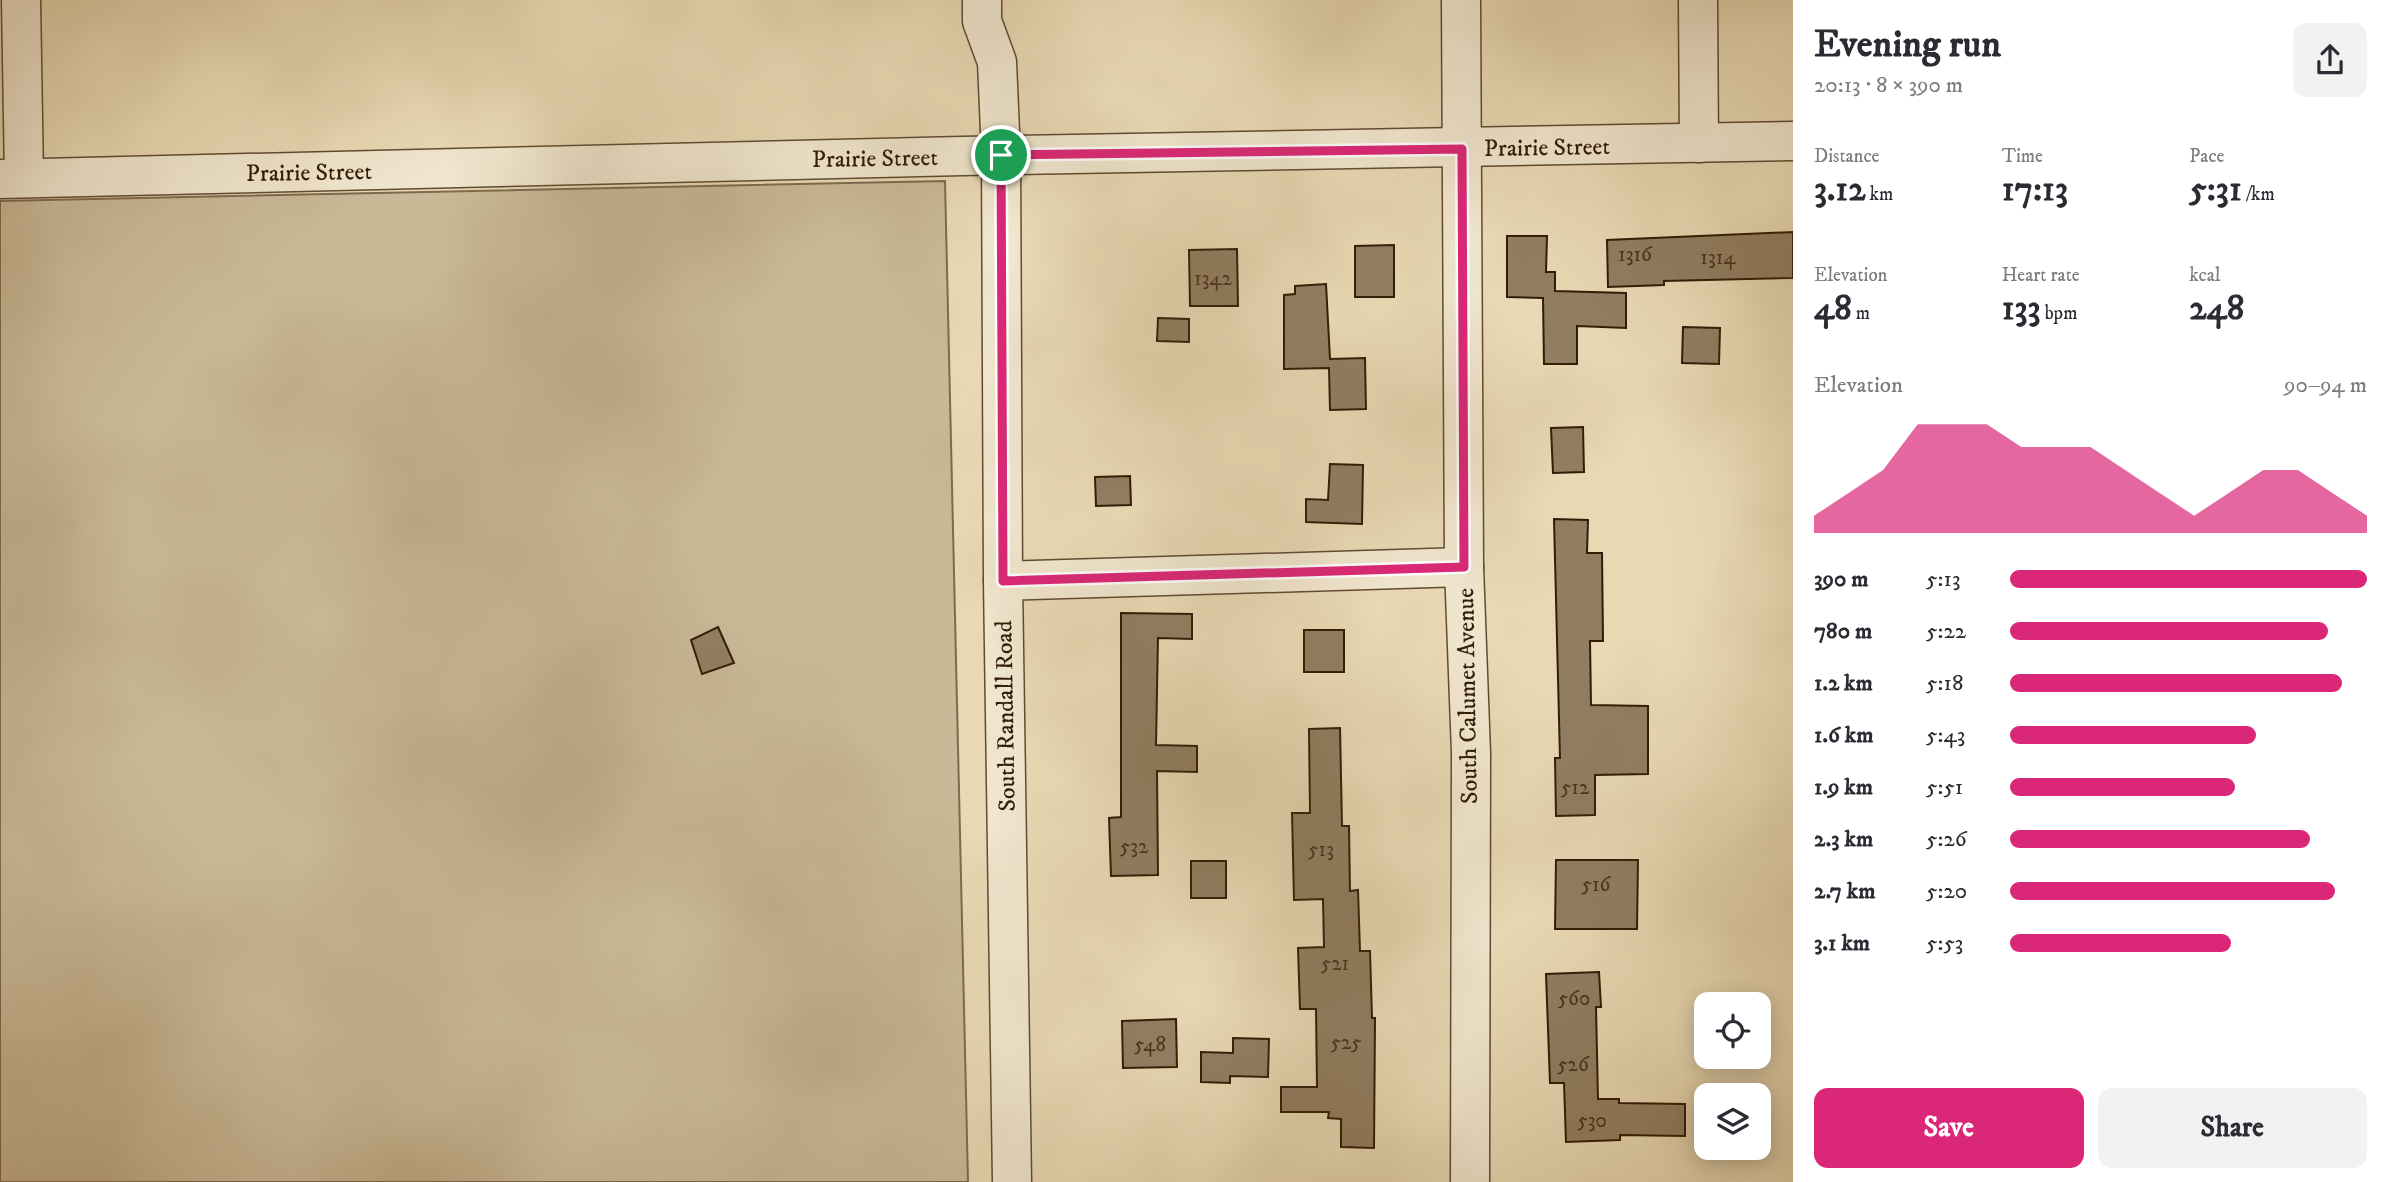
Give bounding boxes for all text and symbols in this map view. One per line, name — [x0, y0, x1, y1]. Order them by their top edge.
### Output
text: Evening run — [1814, 21, 2001, 69]
button: share — [2293, 23, 2367, 97]
text: 20:13 · 8 × 390 m — [1814, 71, 1963, 100]
pin — [971, 125, 1031, 185]
street label: Prairie Street — [1484, 132, 1611, 164]
icon: arrive — [982, 136, 1020, 174]
street label: Prairie Street — [812, 143, 939, 175]
text: Distance — [1814, 145, 1879, 168]
text: Time — [2002, 145, 2043, 168]
text: Pace — [2189, 145, 2224, 168]
street label: Prairie Street — [246, 157, 373, 189]
text: 3.12 — [1814, 168, 1865, 212]
text: 17:13 — [2002, 168, 2068, 212]
text: 5:31 — [2189, 168, 2242, 212]
text: km — [1865, 183, 1893, 206]
text: /km — [2242, 183, 2275, 206]
house number: 1316 — [1618, 242, 1653, 268]
house number: 1314 — [1700, 245, 1737, 271]
text: Elevation — [1814, 264, 1888, 287]
text: Heart rate — [2002, 264, 2080, 287]
text: kcal — [2189, 264, 2221, 287]
house number: 1342 — [1194, 266, 1233, 292]
text: 48 — [1814, 287, 1852, 331]
text: 133 — [2002, 287, 2041, 331]
text: 248 — [2189, 287, 2244, 331]
text: m — [1852, 302, 1870, 325]
text: bpm — [2041, 302, 2077, 325]
text: Elevation — [1814, 371, 1903, 400]
text: 90–94 m — [2284, 371, 2367, 400]
text: 390 m — [1814, 565, 1869, 594]
text: 5:13 — [1926, 565, 1960, 594]
street label: South Calumet Avenue — [1451, 588, 1485, 804]
text: 780 m — [1814, 617, 1872, 646]
text: 5:22 — [1926, 617, 1966, 646]
street label: South Randall Road — [989, 620, 1023, 812]
text: 1.2 km — [1814, 669, 1873, 698]
text: 5:18 — [1926, 669, 1963, 698]
text: 1.6 km — [1814, 721, 1873, 750]
text: 5:43 — [1926, 721, 1965, 750]
text: 1.9 km — [1814, 773, 1873, 802]
text: 5:51 — [1926, 773, 1963, 802]
house number: 512 — [1561, 775, 1590, 801]
text: 2.3 km — [1814, 825, 1873, 854]
text: 5:26 — [1926, 825, 1967, 854]
house number: 532 — [1120, 834, 1149, 860]
house number: 513 — [1308, 837, 1334, 863]
house number: 516 — [1582, 872, 1612, 898]
text: 2.7 km — [1814, 877, 1875, 906]
text: 5:20 — [1926, 877, 1967, 906]
text: 3.1 km — [1814, 929, 1870, 958]
text: 5:53 — [1926, 929, 1963, 958]
house number: 521 — [1321, 951, 1349, 977]
house number: 560 — [1558, 986, 1590, 1012]
map controls — [1694, 992, 1771, 1160]
button: locate — [1694, 992, 1771, 1069]
house number: 525 — [1330, 1030, 1362, 1056]
house number: 548 — [1134, 1032, 1166, 1058]
house number: 526 — [1557, 1052, 1590, 1078]
button: layers — [1694, 1083, 1771, 1160]
button: Save — [1814, 1088, 2084, 1168]
button: Share — [2098, 1088, 2367, 1168]
house number: 530 — [1577, 1108, 1607, 1134]

